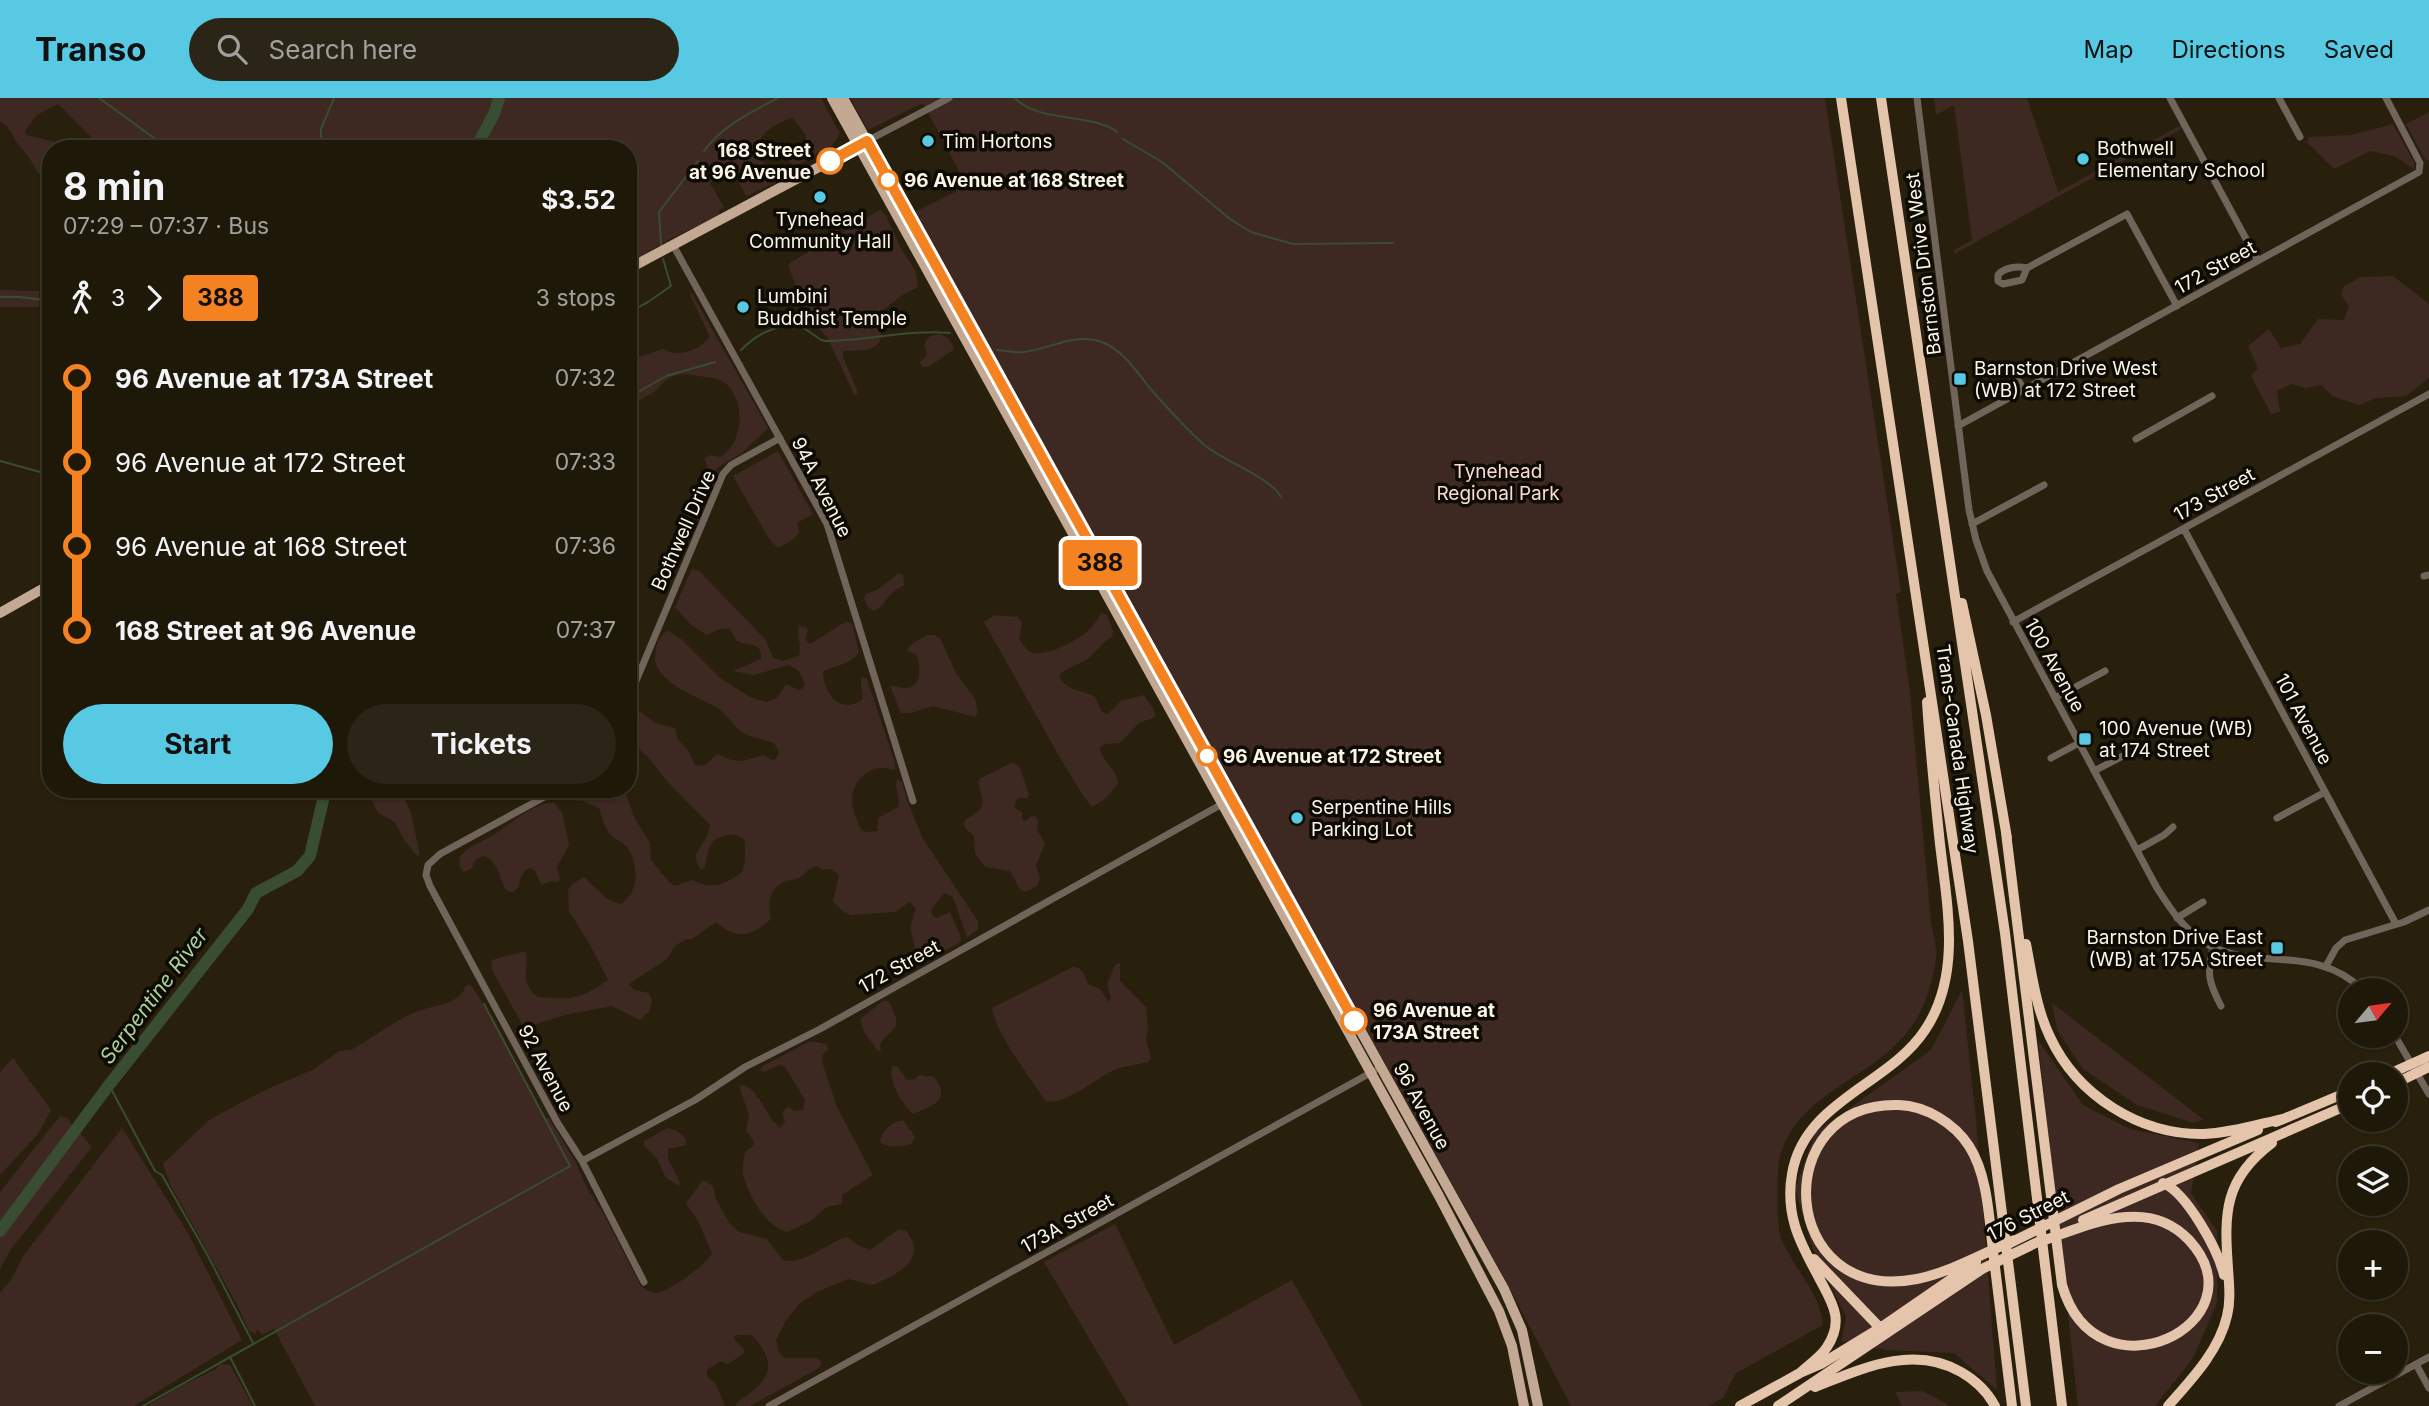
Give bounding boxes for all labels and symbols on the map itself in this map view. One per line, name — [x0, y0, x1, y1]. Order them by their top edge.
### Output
place label: Tim Hortons — [942, 130, 1053, 153]
marker: Tim Hortons — [920, 133, 936, 149]
place label: Bothwell Elementary School — [2097, 137, 2265, 182]
place label: 168 Street at 96 Avenue — [689, 139, 811, 184]
marker: 168 Street at 96 Avenue — [817, 148, 843, 174]
marker: Bothwell Elementary School — [2075, 151, 2091, 167]
place label: 96 Avenue at 168 Street — [904, 169, 1124, 192]
marker: 96 Avenue at 168 Street — [878, 170, 898, 190]
street label: Barnston Drive West — [1901, 172, 1946, 356]
marker: Tynehead Community Hall — [812, 189, 828, 205]
place label: Tynehead Community Hall — [749, 208, 891, 253]
street label: 172 Street — [2171, 236, 2260, 299]
place label: Lumbini Buddhist Temple — [757, 285, 907, 330]
marker: Lumbini Buddhist Temple — [735, 299, 751, 315]
place label: Barnston Drive West (WB) at 172 Street — [1974, 357, 2157, 402]
marker: Barnston Drive West (WB) at 172 Street — [1952, 371, 1968, 387]
street label: 94A Avenue — [787, 433, 857, 541]
park label: Tynehead Regional Park — [1436, 460, 1560, 505]
street label: 173 Street — [2170, 463, 2259, 526]
street label: Bothwell Drive — [647, 466, 720, 594]
line badge: 388 — [1060, 540, 1140, 586]
street label: 100 Avenue — [2019, 614, 2090, 716]
street label: Trans-Canada Highway — [1931, 643, 1984, 856]
street label: 101 Avenue — [2270, 670, 2337, 769]
place label: 100 Avenue (WB) at 174 Street — [2099, 717, 2253, 762]
marker: 100 Avenue (WB) at 174 Street — [2077, 731, 2093, 747]
place label: 96 Avenue at 172 Street — [1223, 745, 1441, 768]
marker: 96 Avenue at 172 Street — [1197, 746, 1217, 766]
place label: Serpentine Hills Parking Lot — [1311, 796, 1452, 841]
marker: Serpentine Hills Parking Lot — [1289, 810, 1305, 826]
water label: Serpentine River — [94, 922, 213, 1069]
place label: Barnston Drive East (WB) at 175A Street — [2086, 926, 2263, 971]
street label: 172 Street — [855, 935, 944, 998]
marker: Barnston Drive East (WB) at 175A Street — [2269, 940, 2285, 956]
north arrow — [2338, 978, 2408, 1048]
place label: 96 Avenue at 173A Street — [1373, 999, 1495, 1044]
marker: 96 Avenue at 173A Street — [1341, 1008, 1367, 1034]
street label: 92 Avenue — [513, 1021, 578, 1116]
street label: 96 Avenue — [1388, 1059, 1455, 1154]
street label: 176 Street — [1983, 1185, 2073, 1246]
street label: 173A Street — [1017, 1189, 1117, 1258]

